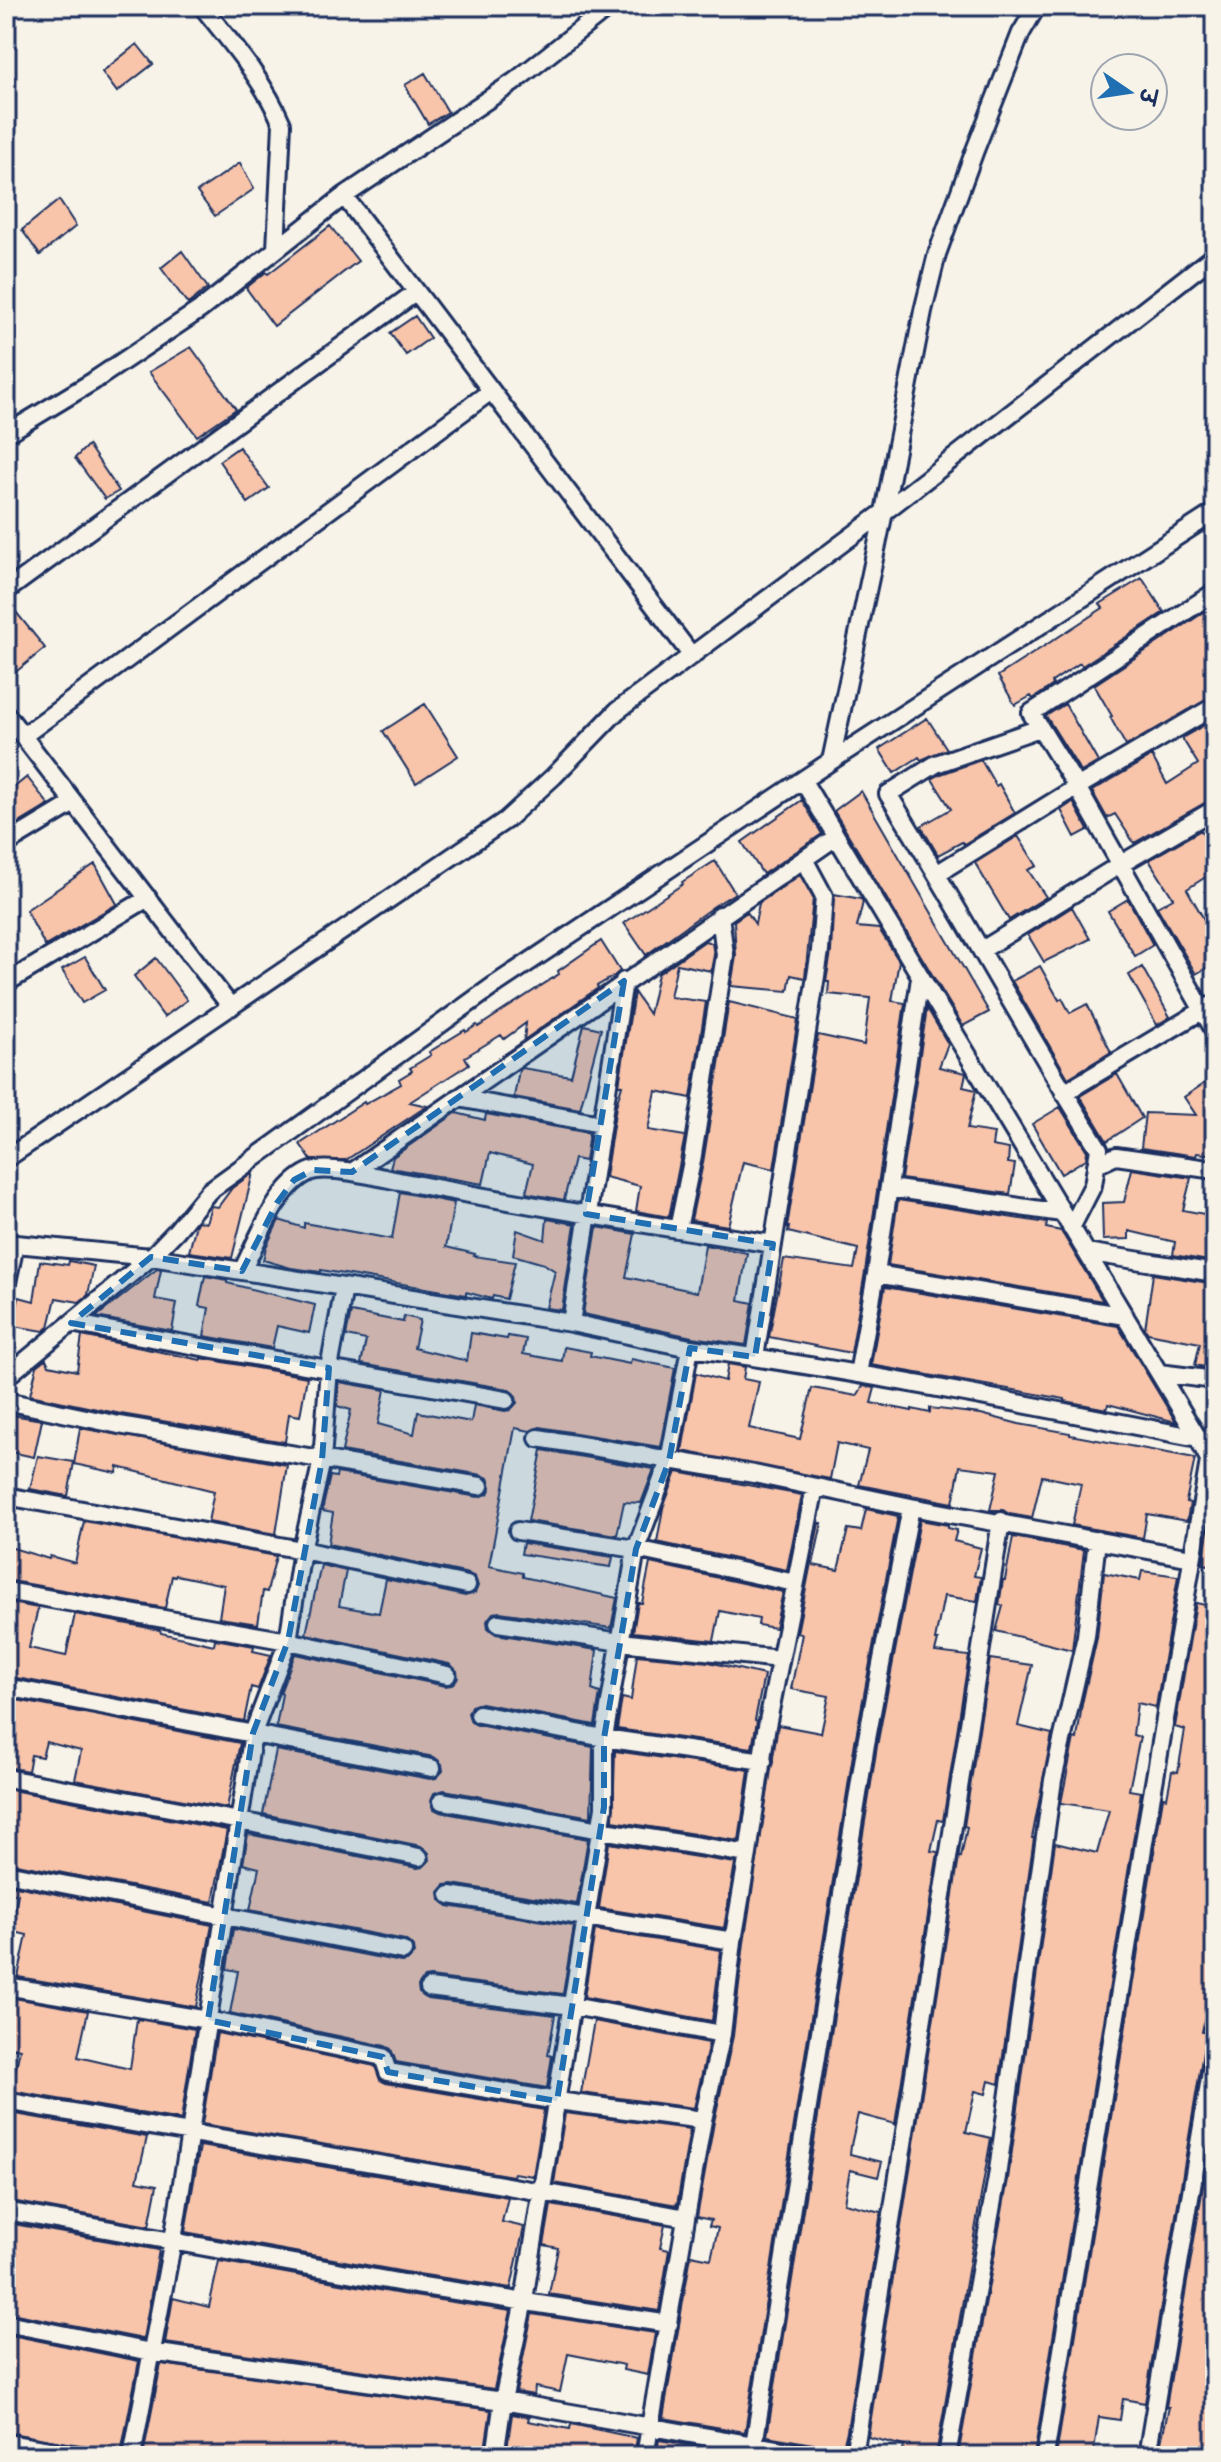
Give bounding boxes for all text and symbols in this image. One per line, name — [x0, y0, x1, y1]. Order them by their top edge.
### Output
north arrow — [1089, 52, 1169, 132]
text: उ — [1130, 84, 1164, 109]

